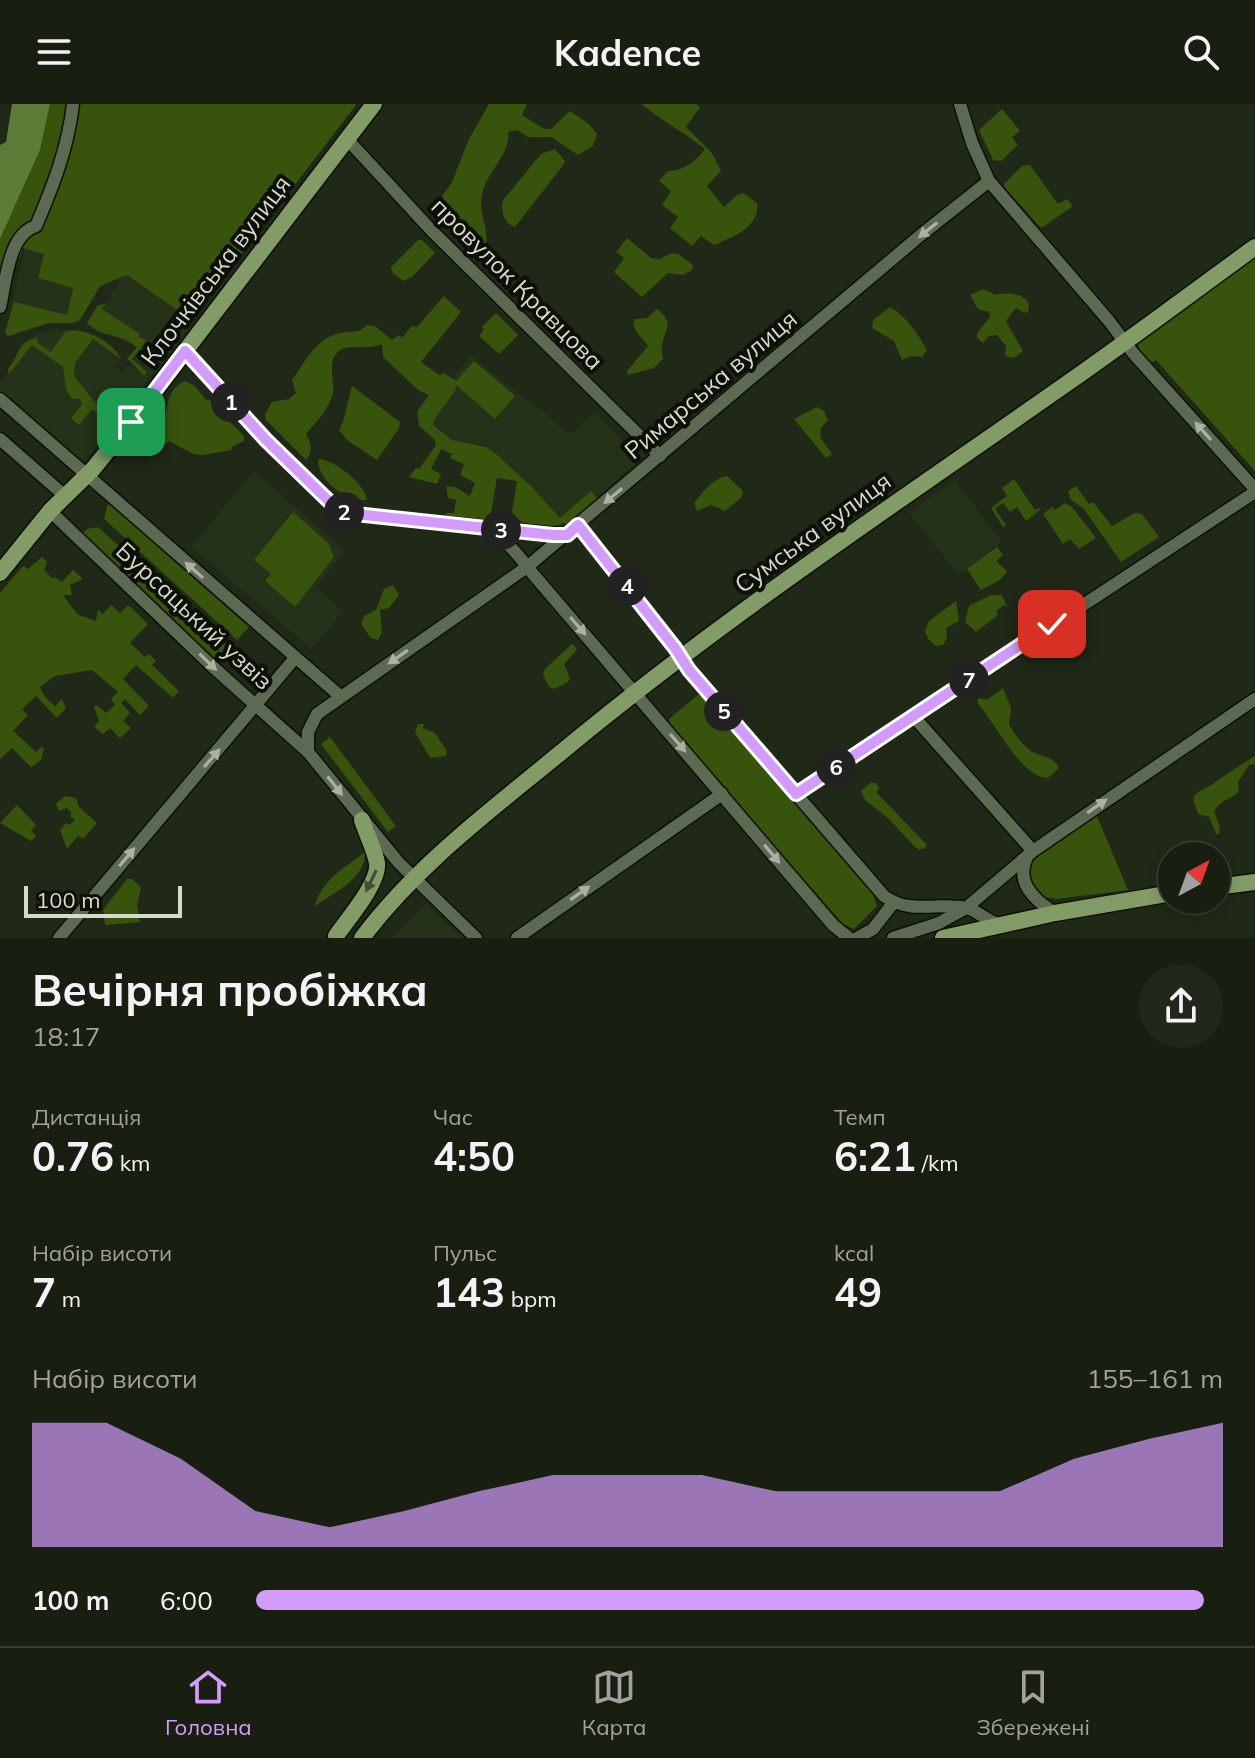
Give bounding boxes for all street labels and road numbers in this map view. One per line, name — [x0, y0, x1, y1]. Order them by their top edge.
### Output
street label: Клочківська вулиця — [134, 169, 297, 371]
street label: провулок Кравцова — [425, 191, 610, 376]
street label: Римарська вулиця — [618, 303, 803, 465]
street label: Сумська вулиця — [728, 465, 897, 599]
street label: Бурсацький узвіз — [110, 535, 279, 695]

